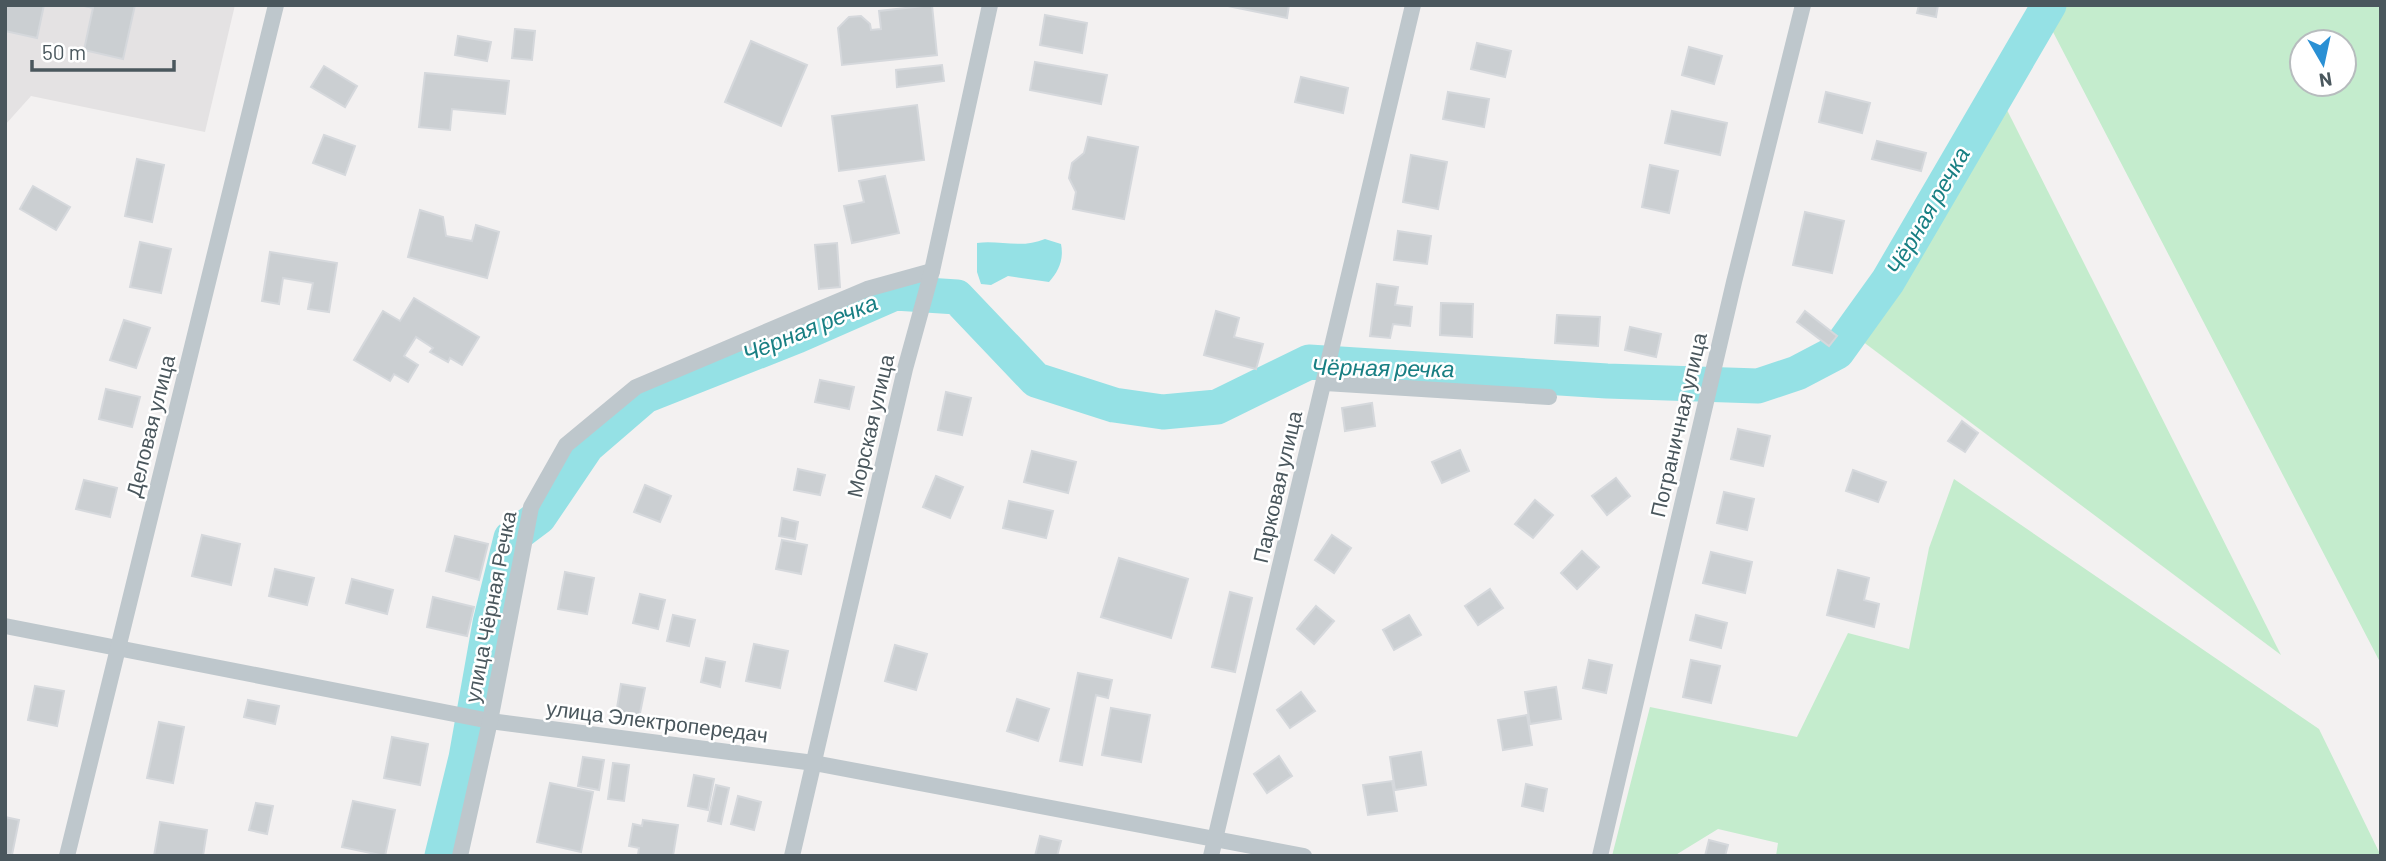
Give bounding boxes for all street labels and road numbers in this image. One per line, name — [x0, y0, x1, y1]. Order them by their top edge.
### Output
street label: Пограничная улица — [1644, 330, 1711, 519]
street label: Морская улица — [841, 351, 898, 500]
street label: Деловая улица — [120, 352, 179, 499]
street label: Парковая улица — [1247, 408, 1306, 565]
street label: улица Чёрная Речка — [459, 509, 520, 705]
street label: улица Электропередач — [545, 695, 769, 747]

